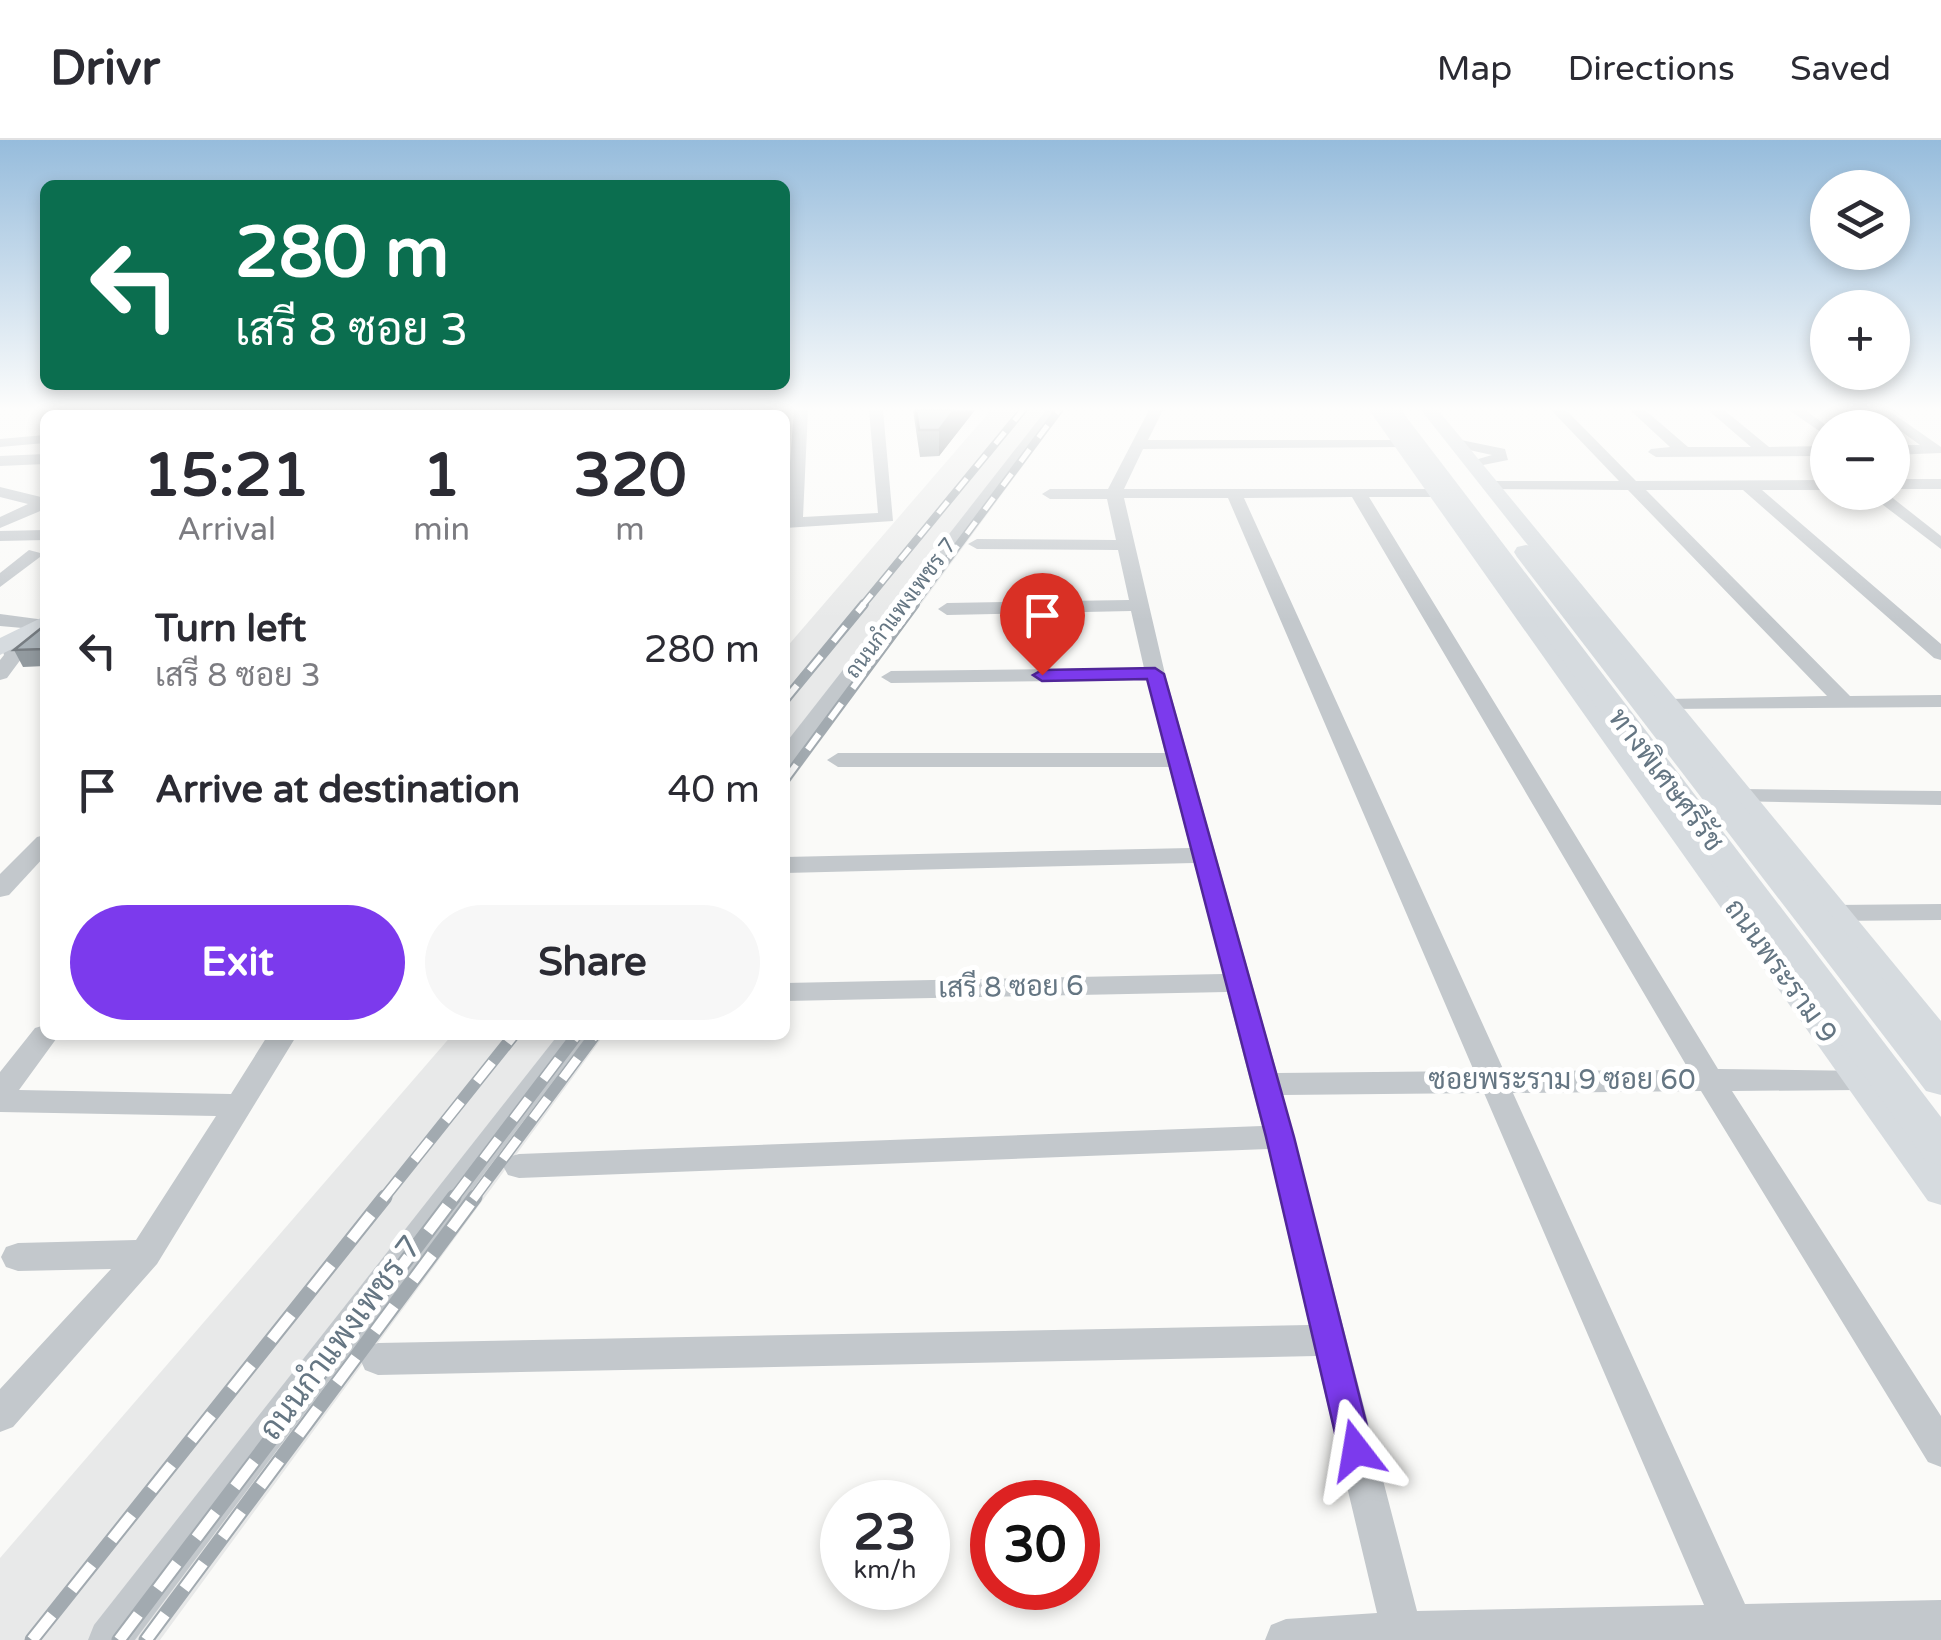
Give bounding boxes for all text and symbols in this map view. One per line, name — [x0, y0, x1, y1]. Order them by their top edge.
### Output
text: Drivr — [50, 40, 160, 98]
text: Map — [1437, 48, 1512, 90]
text: Directions — [1567, 48, 1735, 90]
text: Saved — [1790, 48, 1891, 90]
map controls — [1810, 170, 1910, 510]
button: layers — [1810, 170, 1910, 270]
text: 280 m — [235, 212, 449, 296]
icon: left — [70, 220, 200, 350]
button: + — [1810, 290, 1910, 390]
text: เสรี 8 ซอย 3 — [235, 304, 468, 358]
button: − — [1810, 410, 1910, 510]
text: 15:21 — [143, 440, 310, 512]
text: 1 — [423, 440, 460, 512]
text: 320 — [573, 440, 687, 512]
text: Arrival — [177, 511, 276, 549]
text: min — [413, 511, 470, 549]
text: m — [615, 511, 645, 549]
street label: ถนนกำแพงเพชร 7 — [840, 533, 962, 683]
pin — [1000, 573, 1085, 676]
icon: arrive — [1015, 588, 1070, 643]
text: Turn left — [155, 606, 306, 652]
icon: left — [70, 623, 125, 678]
text: 280 m — [644, 627, 760, 673]
text: เสรี 8 ซอย 3 — [155, 657, 321, 695]
street label: ทางพิเศษศรีรัช — [1601, 701, 1732, 858]
icon: arrive — [70, 763, 125, 818]
text: Arrive at destination — [155, 767, 520, 813]
text: 40 m — [668, 767, 760, 813]
street label: ถนนพระราม 9 — [1717, 892, 1845, 1050]
button: Exit — [70, 905, 405, 1020]
button: Share — [425, 905, 760, 1020]
street label: เสรี 8 ซอย 6 — [938, 967, 1084, 1005]
street label: ซอยพระราม 9 ซอย 60 — [1429, 1063, 1695, 1097]
street label: ถนนกำแพงเพชร 7 — [251, 1228, 430, 1448]
position arrow — [1304, 1398, 1408, 1502]
speed limit sign: 30 — [970, 1480, 1100, 1610]
text: 23 — [854, 1503, 916, 1563]
text: km/h — [854, 1555, 916, 1585]

